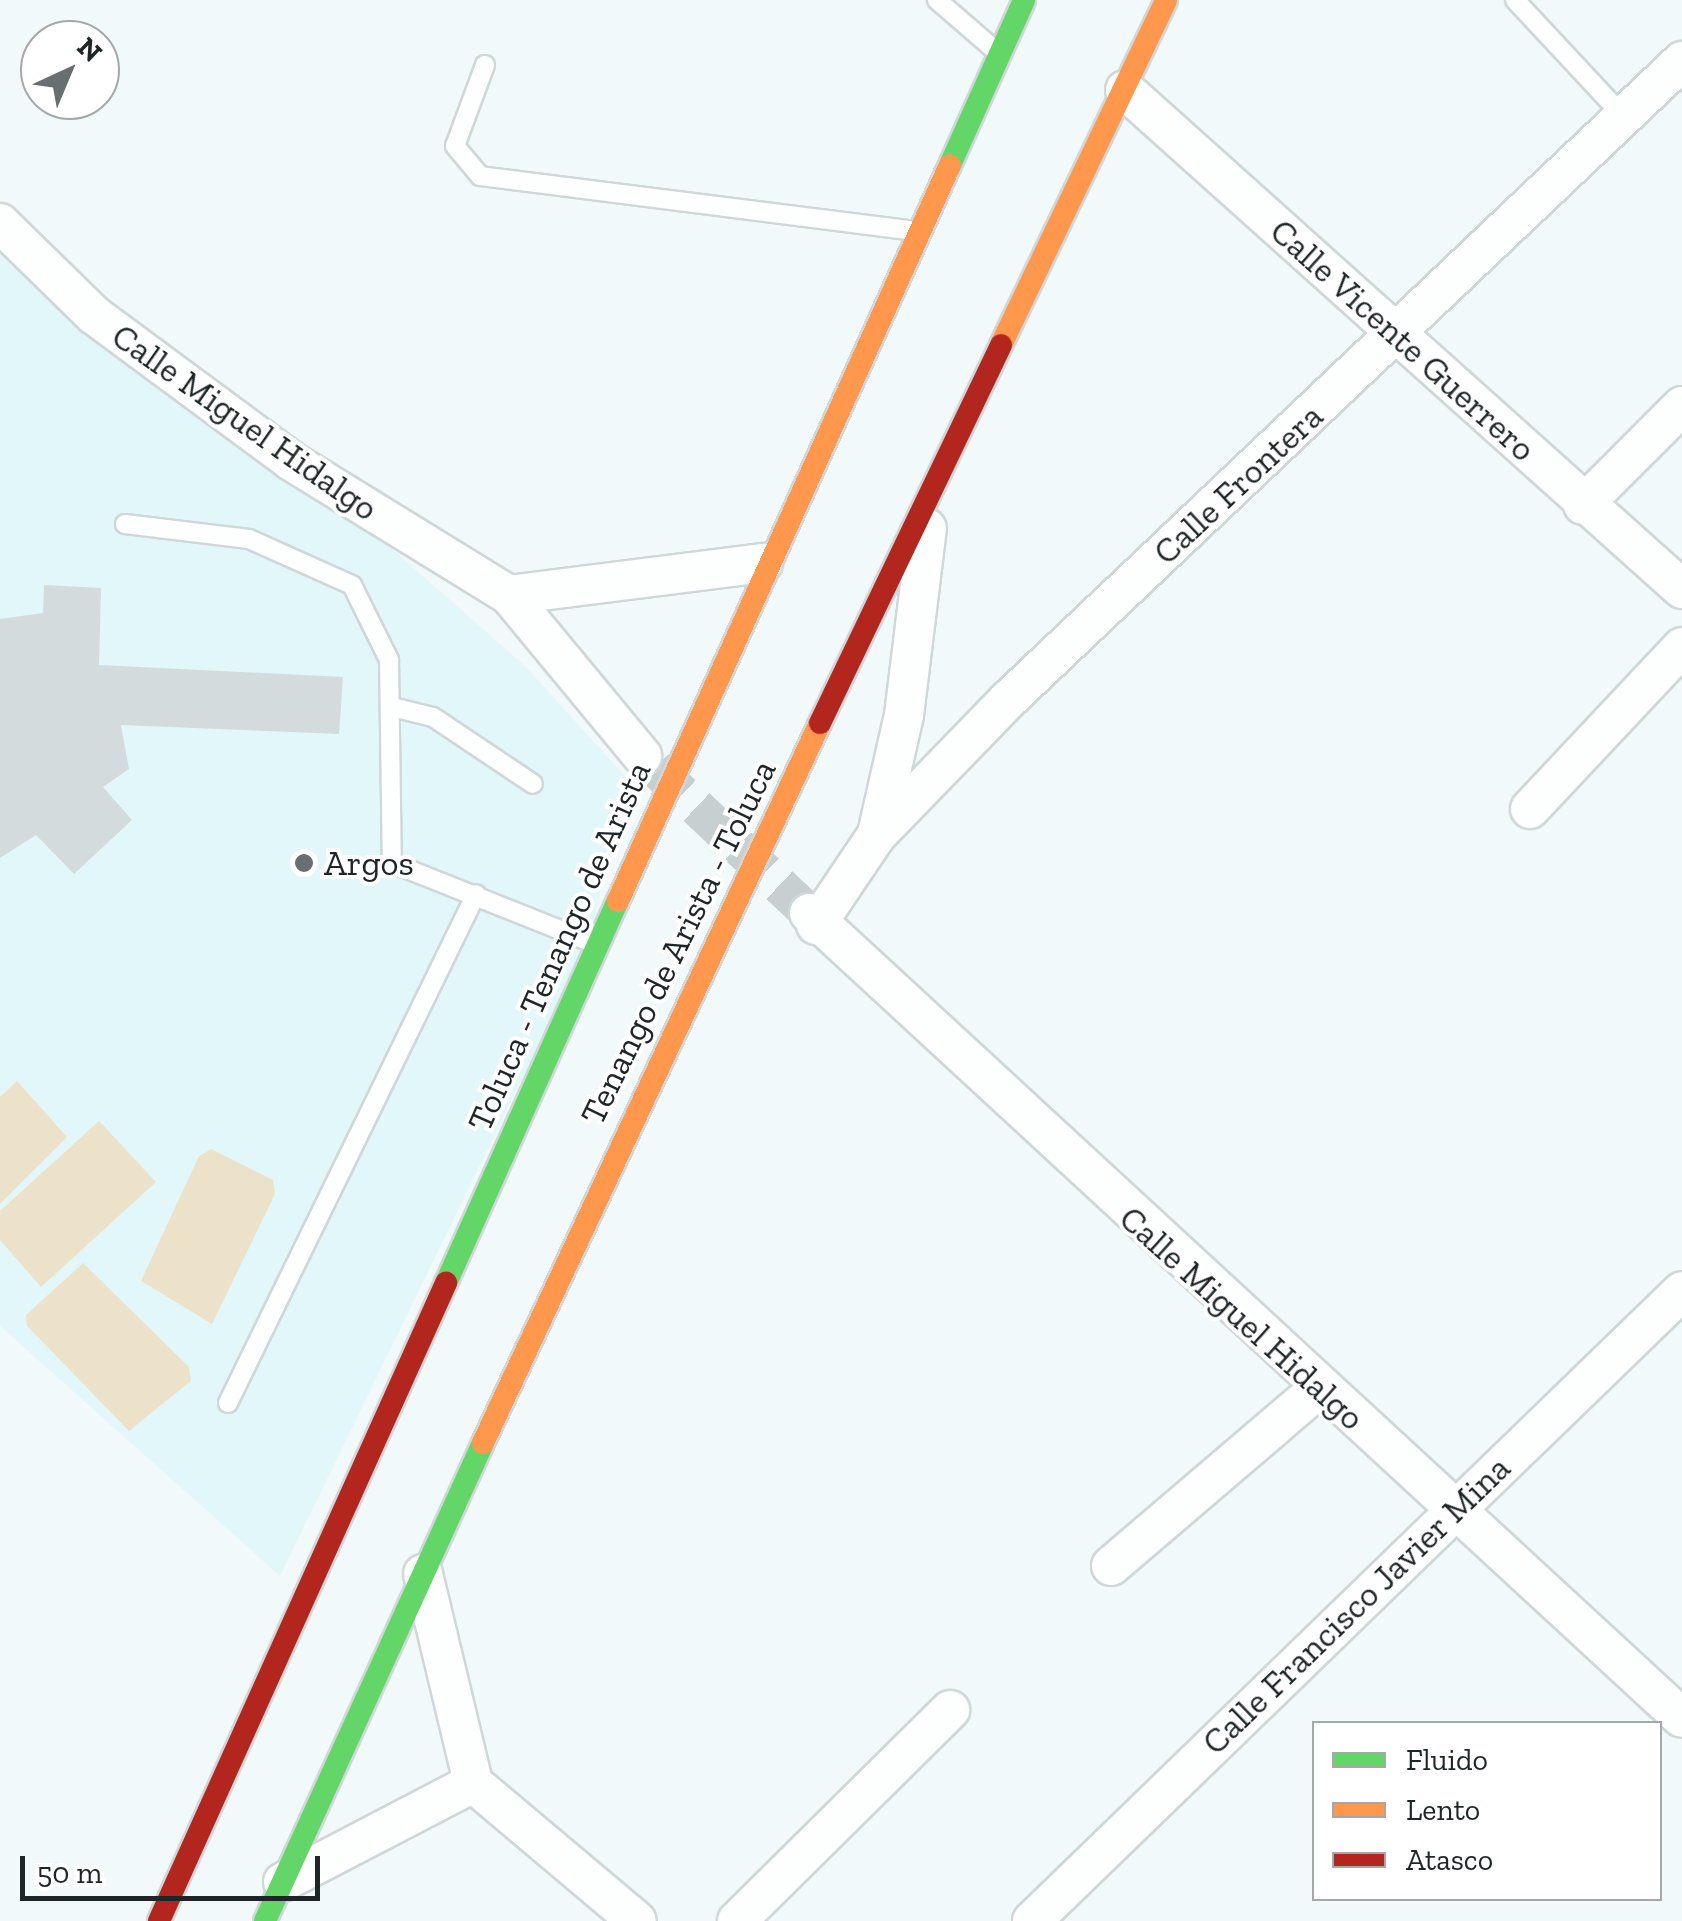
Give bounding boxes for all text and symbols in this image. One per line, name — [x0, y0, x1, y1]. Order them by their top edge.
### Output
north arrow — [20, 20, 120, 120]
text: N — [71, 30, 109, 69]
street label: Calle Vicente Guerrero — [1261, 210, 1545, 470]
street label: Calle Miguel Hidalgo — [104, 315, 386, 529]
street label: Calle Frontera — [1145, 395, 1331, 573]
street label: Tenango de Arista - Toluca — [571, 752, 785, 1132]
street label: Toluca - Tenango de Arista — [458, 754, 660, 1138]
place label: Argos — [324, 842, 414, 884]
marker: Argos — [293, 852, 315, 874]
street label: Calle Miguel Hidalgo — [1111, 1197, 1373, 1439]
street label: Calle Francisco Javier Mina — [1193, 1447, 1519, 1763]
legend — [1312, 1721, 1662, 1901]
text: Fluido — [1406, 1742, 1488, 1778]
text: Lento — [1406, 1792, 1480, 1828]
scale bar — [25, 1836, 325, 1898]
text: Atasco — [1406, 1842, 1493, 1878]
text: 50 m — [37, 1855, 102, 1891]

